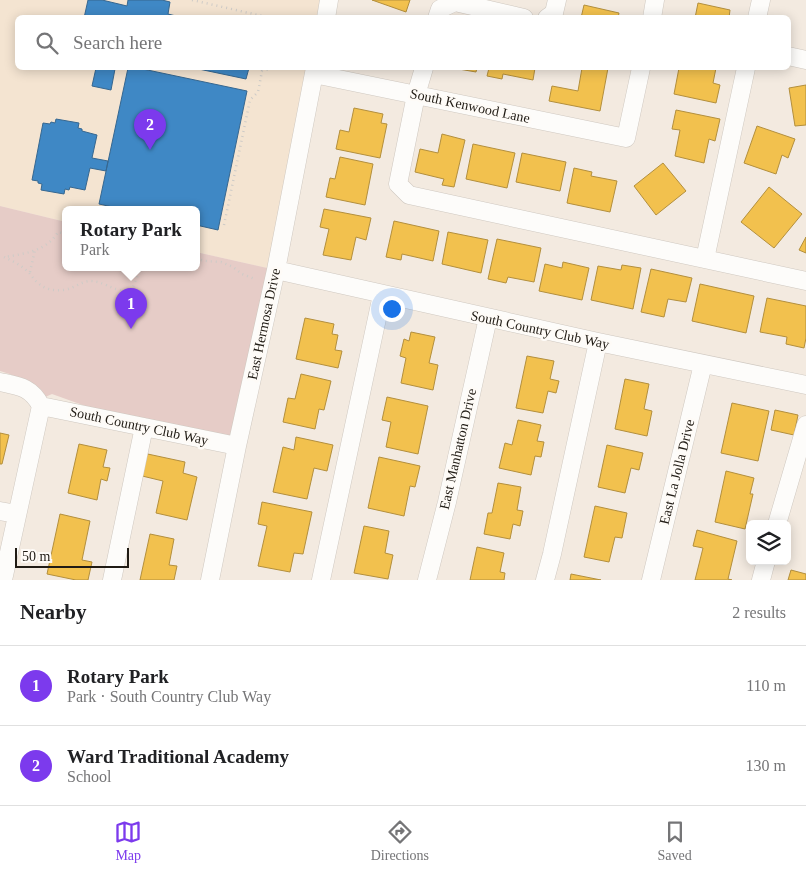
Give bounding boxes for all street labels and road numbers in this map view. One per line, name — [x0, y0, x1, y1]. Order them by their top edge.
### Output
street label: South Kenwood Lane — [409, 86, 531, 126]
street label: East Hermosa Drive — [245, 267, 283, 381]
street label: South Country Club Way — [469, 308, 611, 352]
street label: East Manhatton Drive — [437, 387, 479, 511]
street label: South Country Club Way — [68, 404, 210, 448]
street label: East La Jolla Drive — [657, 418, 697, 526]

